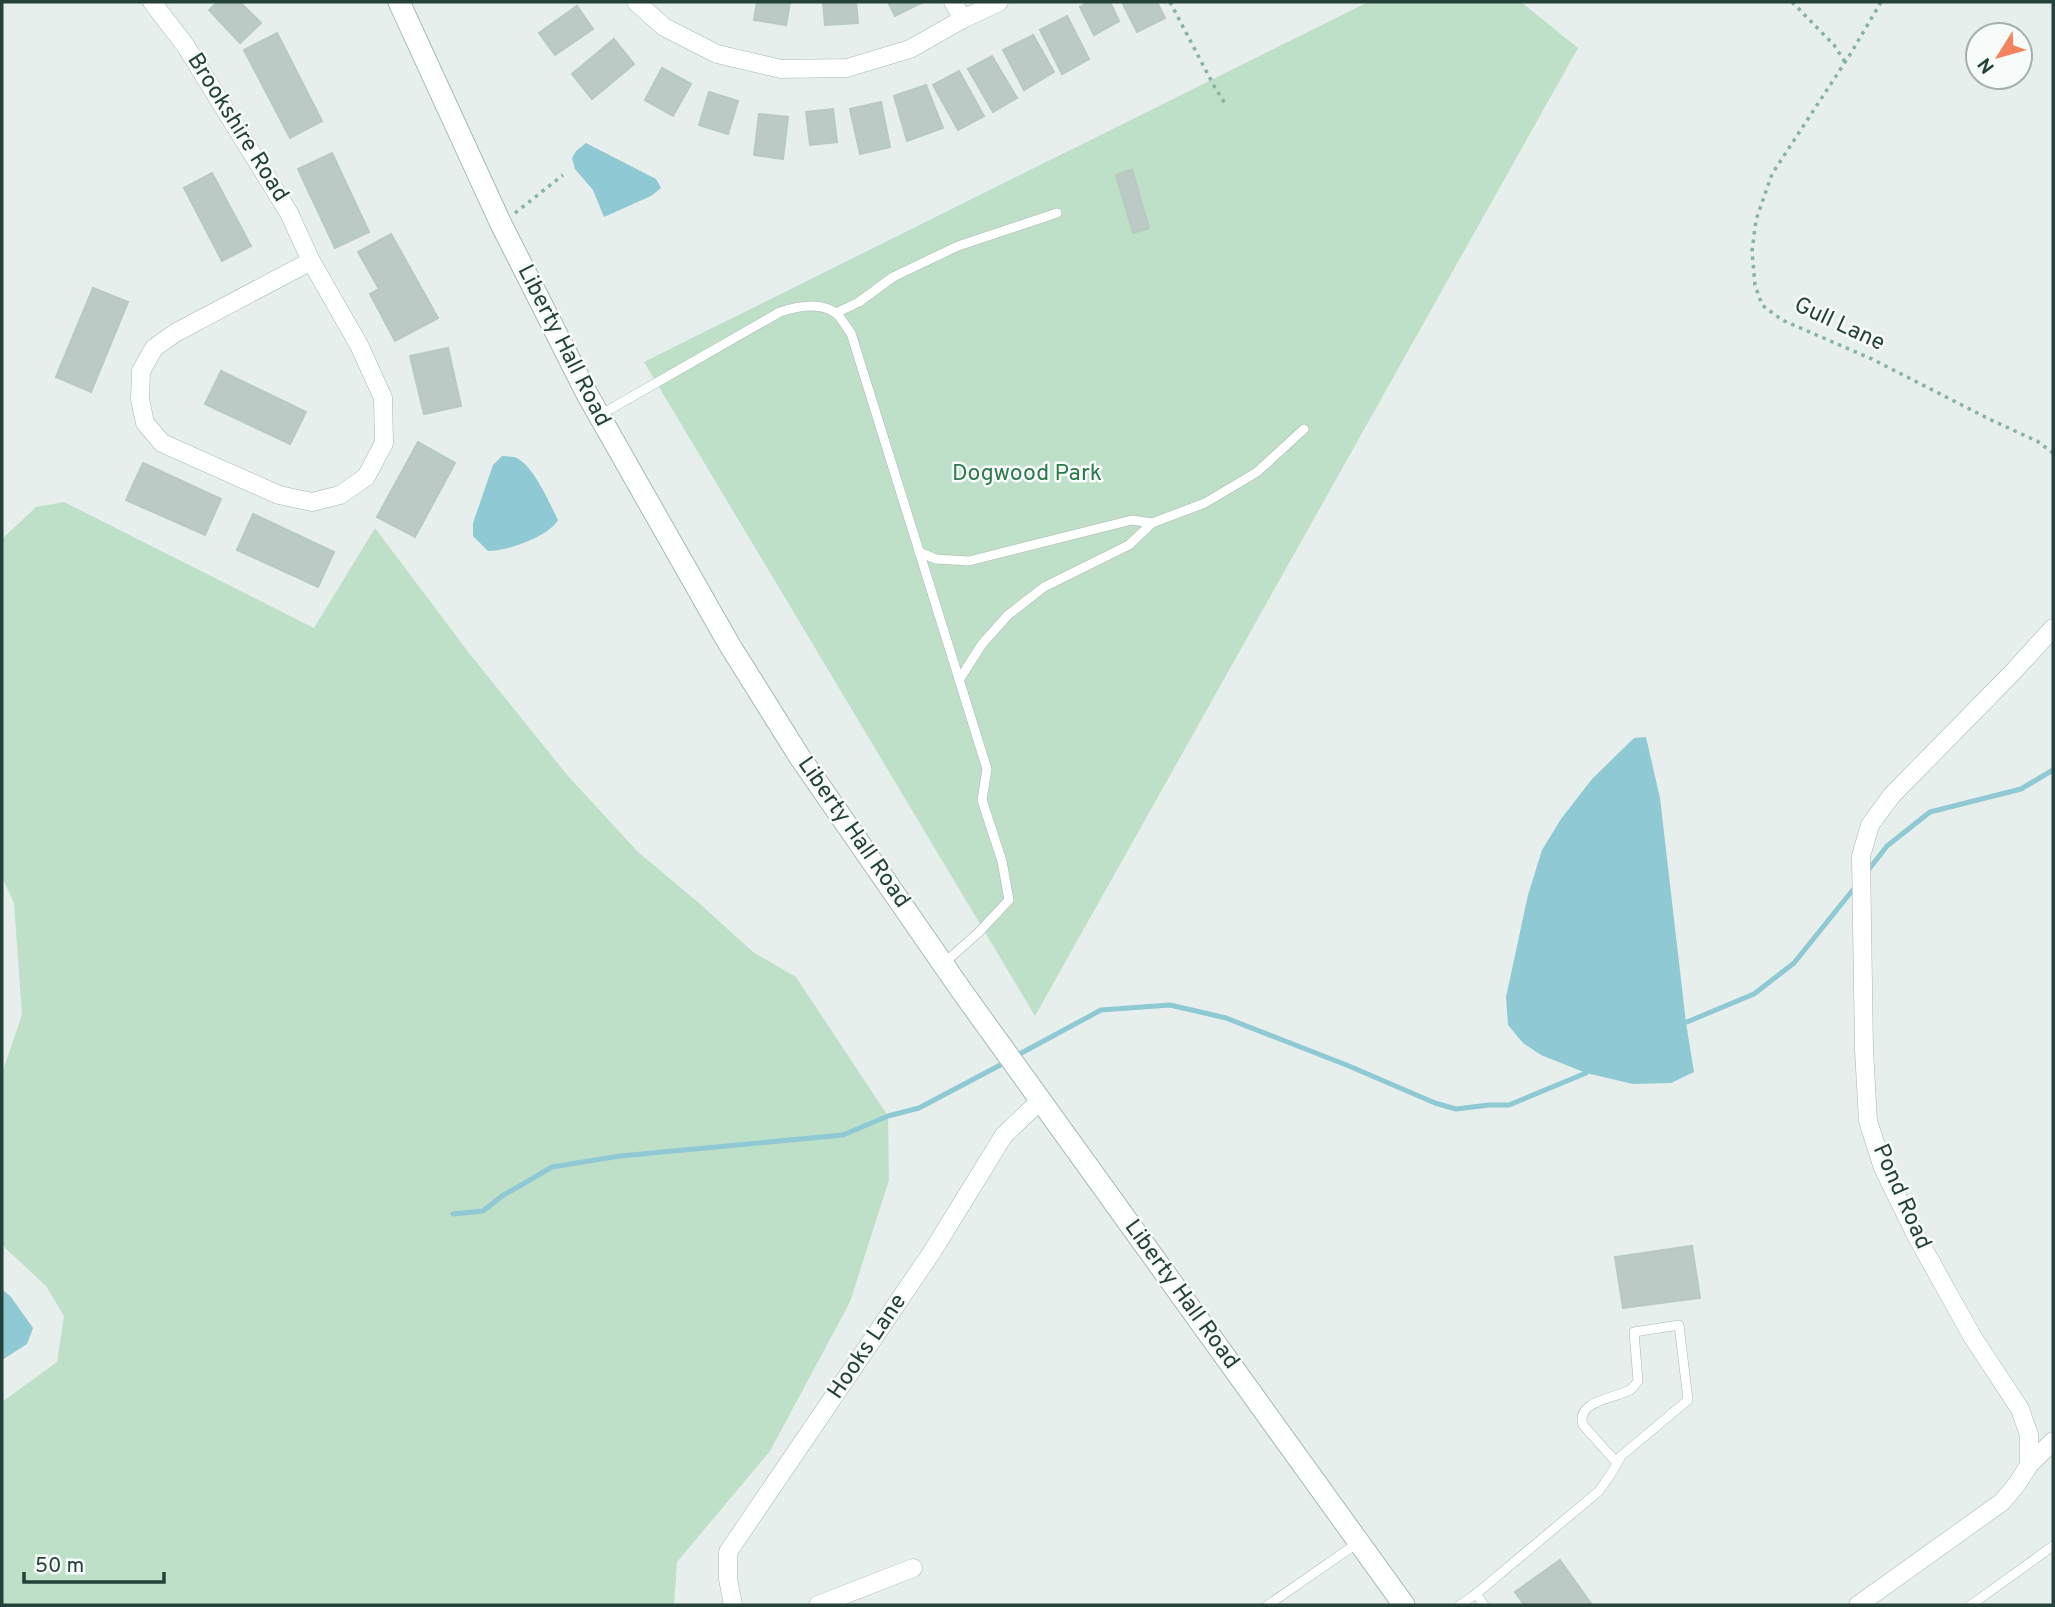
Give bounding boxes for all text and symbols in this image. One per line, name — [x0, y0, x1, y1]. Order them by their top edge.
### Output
north arrow — [1964, 21, 2034, 91]
street label: Brookshire Road — [180, 48, 294, 208]
text: N — [1973, 52, 2001, 78]
street label: Liberty Hall Road — [510, 260, 616, 432]
street label: Gull Lane — [1789, 291, 1889, 359]
park label: Dogwood Park — [952, 460, 1102, 489]
street label: Liberty Hall Road — [790, 752, 916, 914]
street label: Pond Road — [1865, 1140, 1937, 1254]
street label: Liberty Hall Road — [1117, 1214, 1245, 1376]
street label: Hooks Lane — [822, 1289, 914, 1405]
scale bar — [24, 1540, 164, 1584]
text: 50 m — [35, 1553, 84, 1580]

